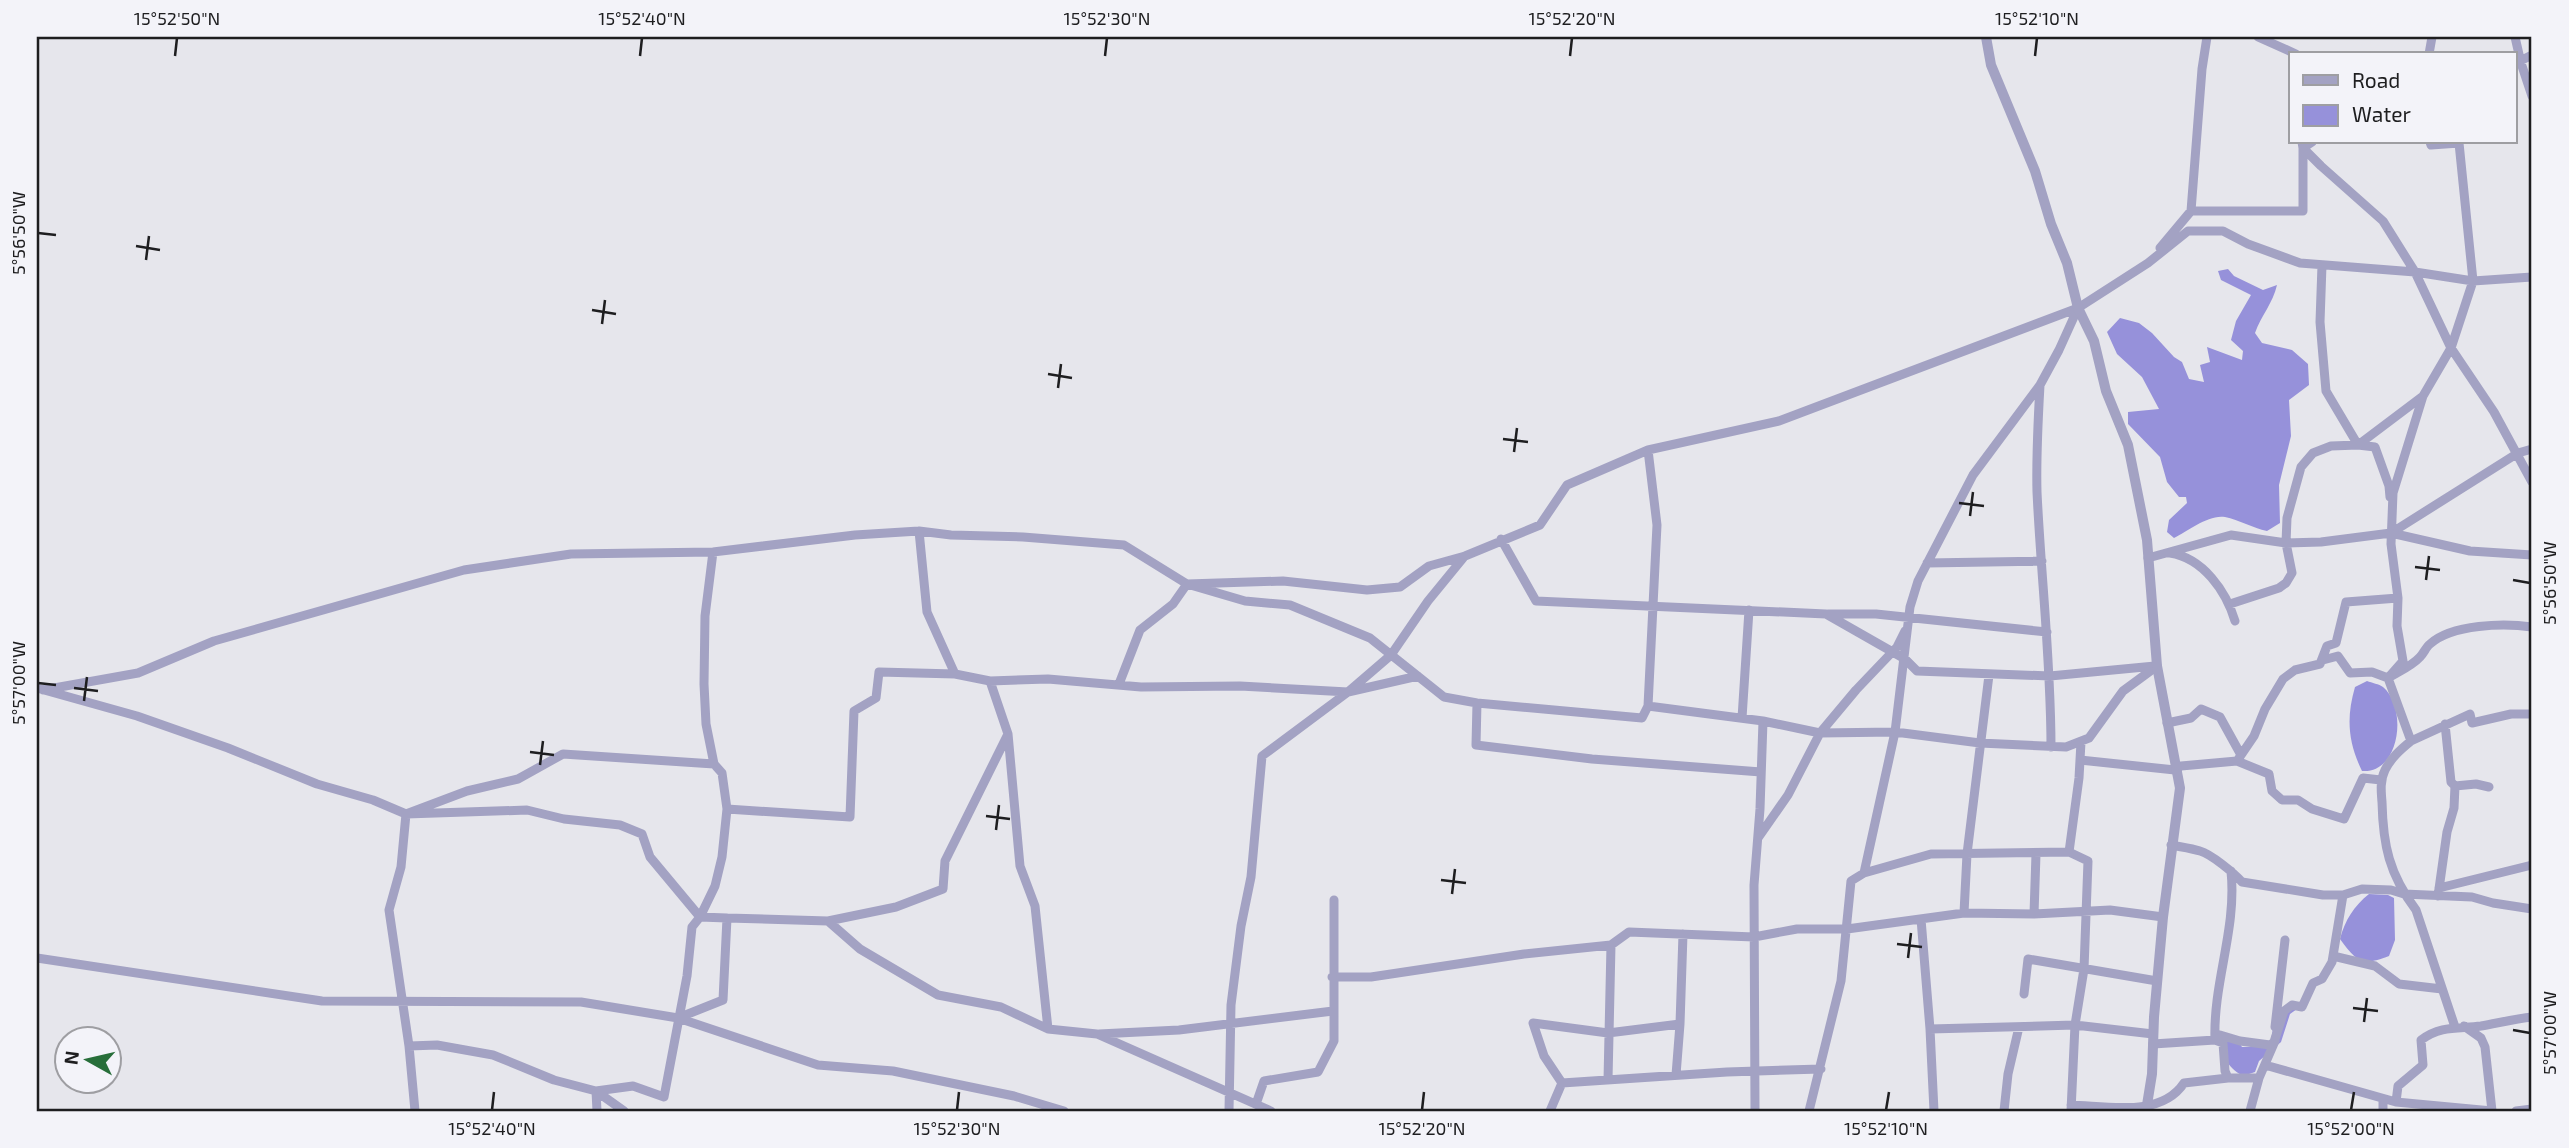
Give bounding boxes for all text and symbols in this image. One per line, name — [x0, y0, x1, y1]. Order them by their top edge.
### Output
text: 15°52'50"N — [134, 7, 220, 29]
text: 15°52'40"N — [598, 7, 686, 29]
text: 15°52'30"N — [1064, 7, 1150, 29]
text: 15°52'20"N — [1529, 7, 1615, 29]
text: 15°52'10"N — [1995, 7, 2079, 29]
legend — [2289, 52, 2516, 144]
text: Road — [2352, 67, 2400, 92]
text: Water — [2352, 101, 2411, 126]
text: 5°56'50"W — [7, 191, 29, 275]
text: 5°56'50"W — [2538, 541, 2560, 625]
text: 5°57'00"W — [7, 641, 29, 725]
text: 5°57'00"W — [2538, 991, 2560, 1075]
north arrow — [52, 1026, 122, 1096]
text: N — [58, 1049, 83, 1066]
text: 15°52'40"N — [448, 1117, 536, 1139]
text: 15°52'30"N — [914, 1117, 1000, 1139]
text: 15°52'20"N — [1379, 1117, 1465, 1139]
text: 15°52'10"N — [1844, 1117, 1928, 1139]
text: 15°52'00"N — [2307, 1117, 2395, 1139]

